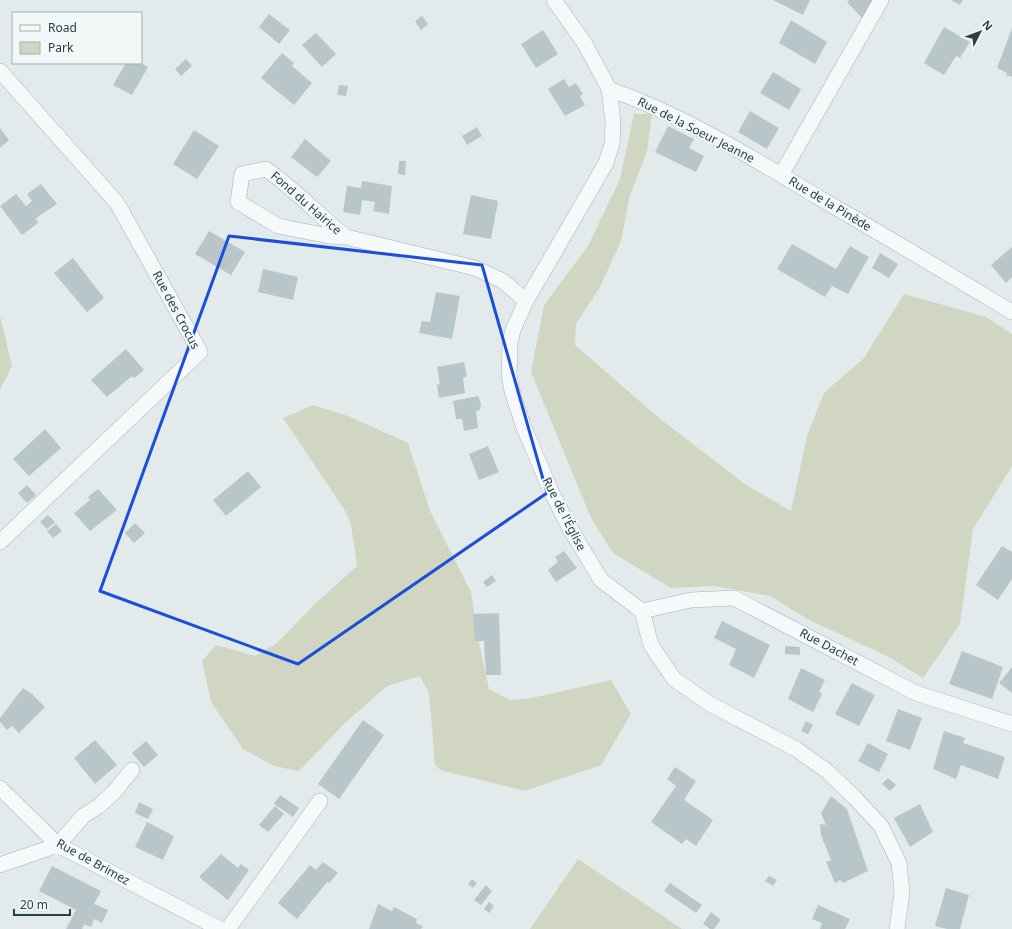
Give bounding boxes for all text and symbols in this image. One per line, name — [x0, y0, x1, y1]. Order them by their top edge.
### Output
legend — [12, 12, 142, 64]
north arrow — [960, 12, 1000, 52]
text: N — [979, 17, 996, 33]
text: Road — [48, 19, 77, 36]
text: Park — [48, 39, 74, 56]
street label: Rue de la Soeur Jeanne — [635, 93, 758, 167]
street label: Fond du Hairice — [267, 167, 346, 238]
street label: Rue de la Pinède — [786, 172, 875, 235]
street label: Rue des Crocus — [149, 268, 204, 352]
street label: Rue de l'Église — [539, 474, 590, 554]
street label: Rue Dachet — [797, 624, 862, 670]
street label: Rue de Brimez — [54, 834, 133, 889]
scale bar — [14, 891, 70, 917]
text: 20 m — [20, 896, 48, 913]

